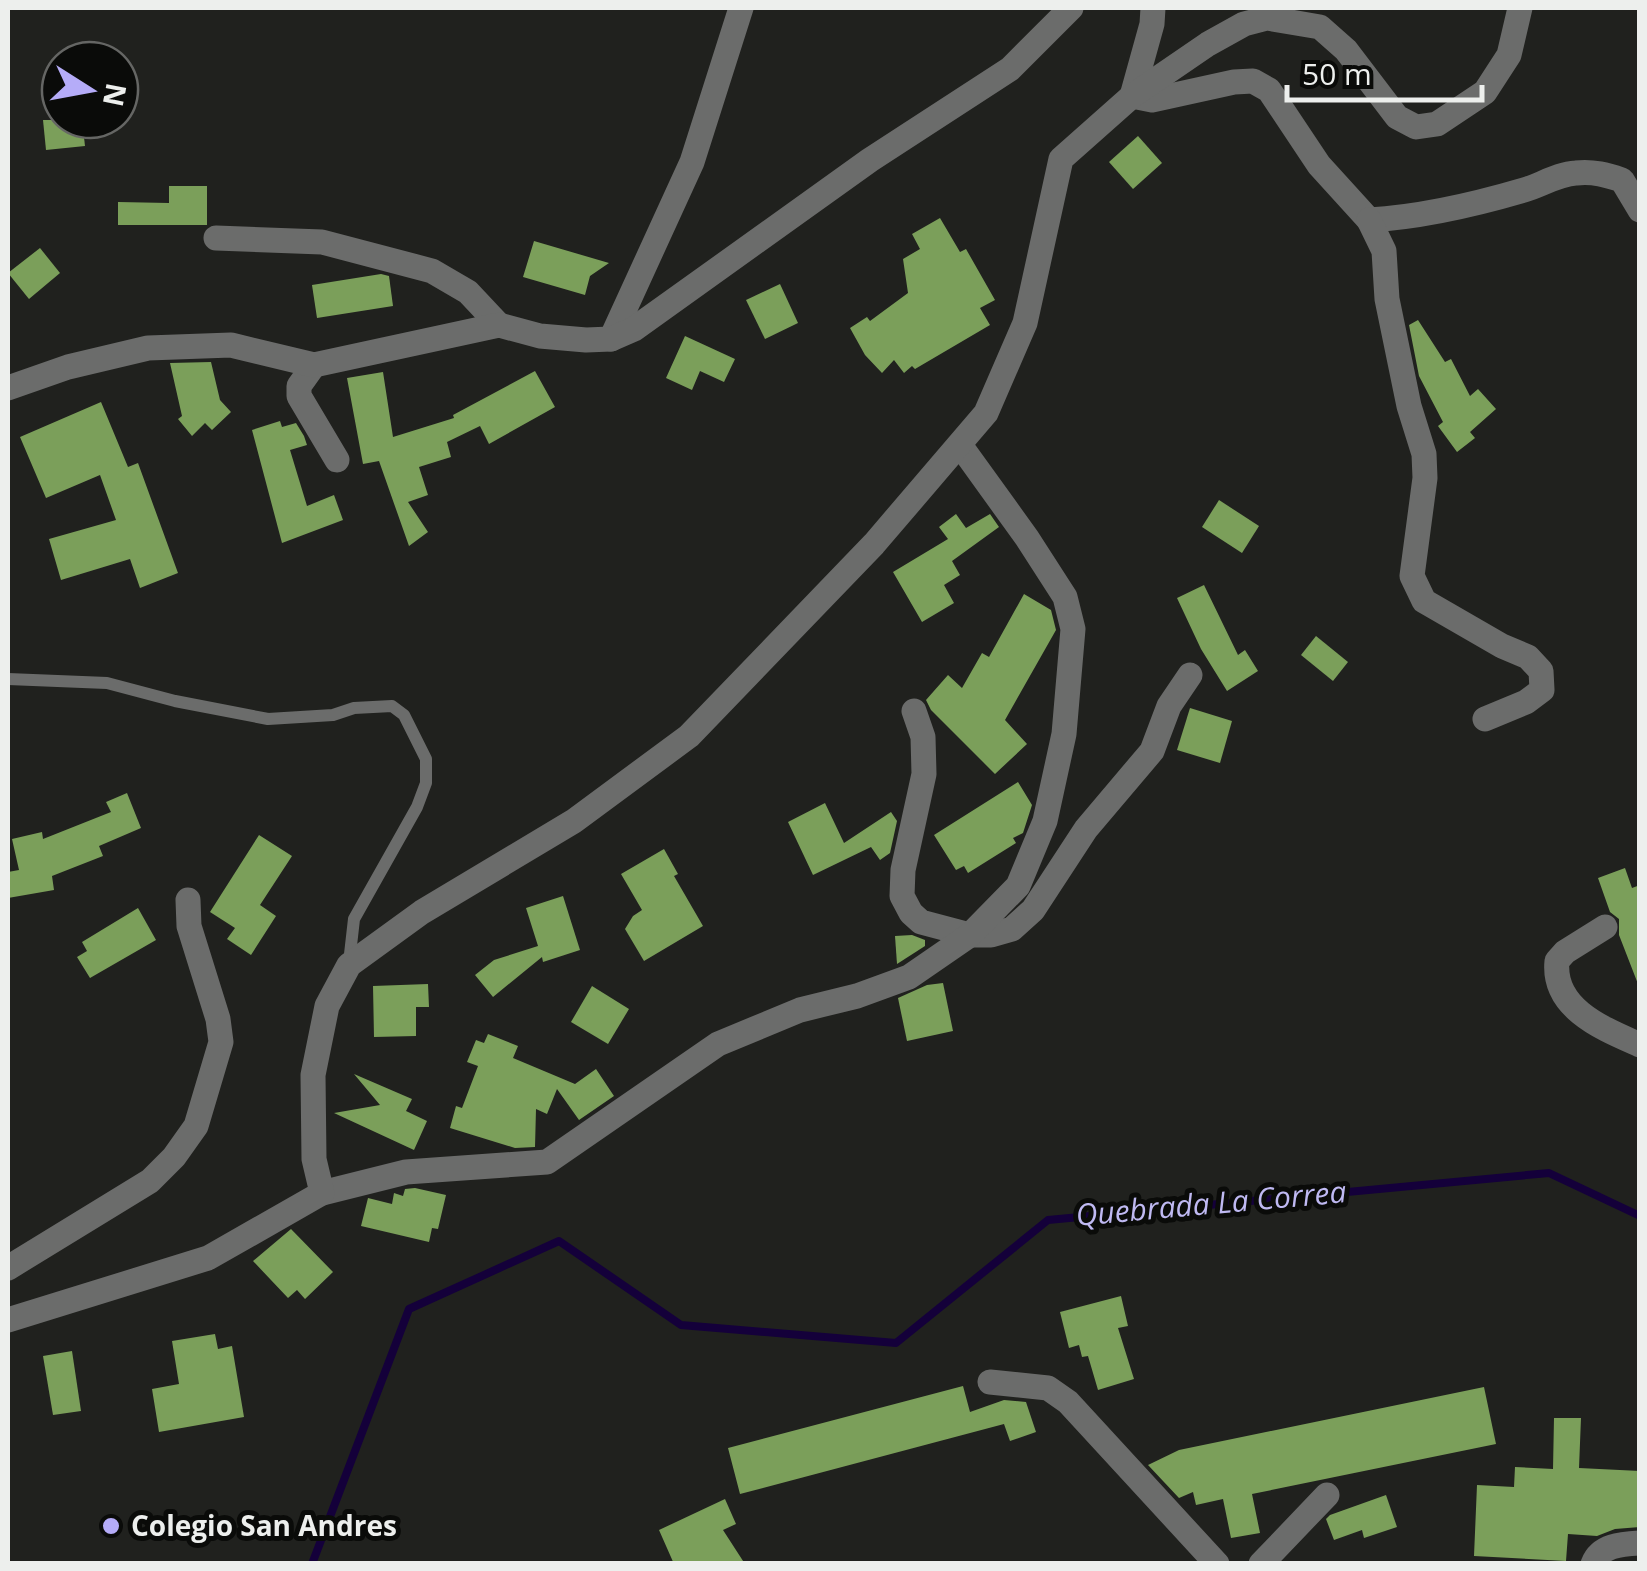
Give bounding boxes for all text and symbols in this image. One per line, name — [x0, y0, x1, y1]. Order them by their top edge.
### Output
north arrow — [40, 40, 140, 140]
scale bar — [1287, 40, 1482, 102]
text: 50 m — [1302, 53, 1372, 94]
text: N — [95, 80, 136, 110]
water label: Quebrada La Correa — [1074, 1170, 1348, 1235]
place label: Colegio San Andres — [131, 1506, 397, 1544]
marker: Colegio San Andres — [100, 1515, 122, 1537]

